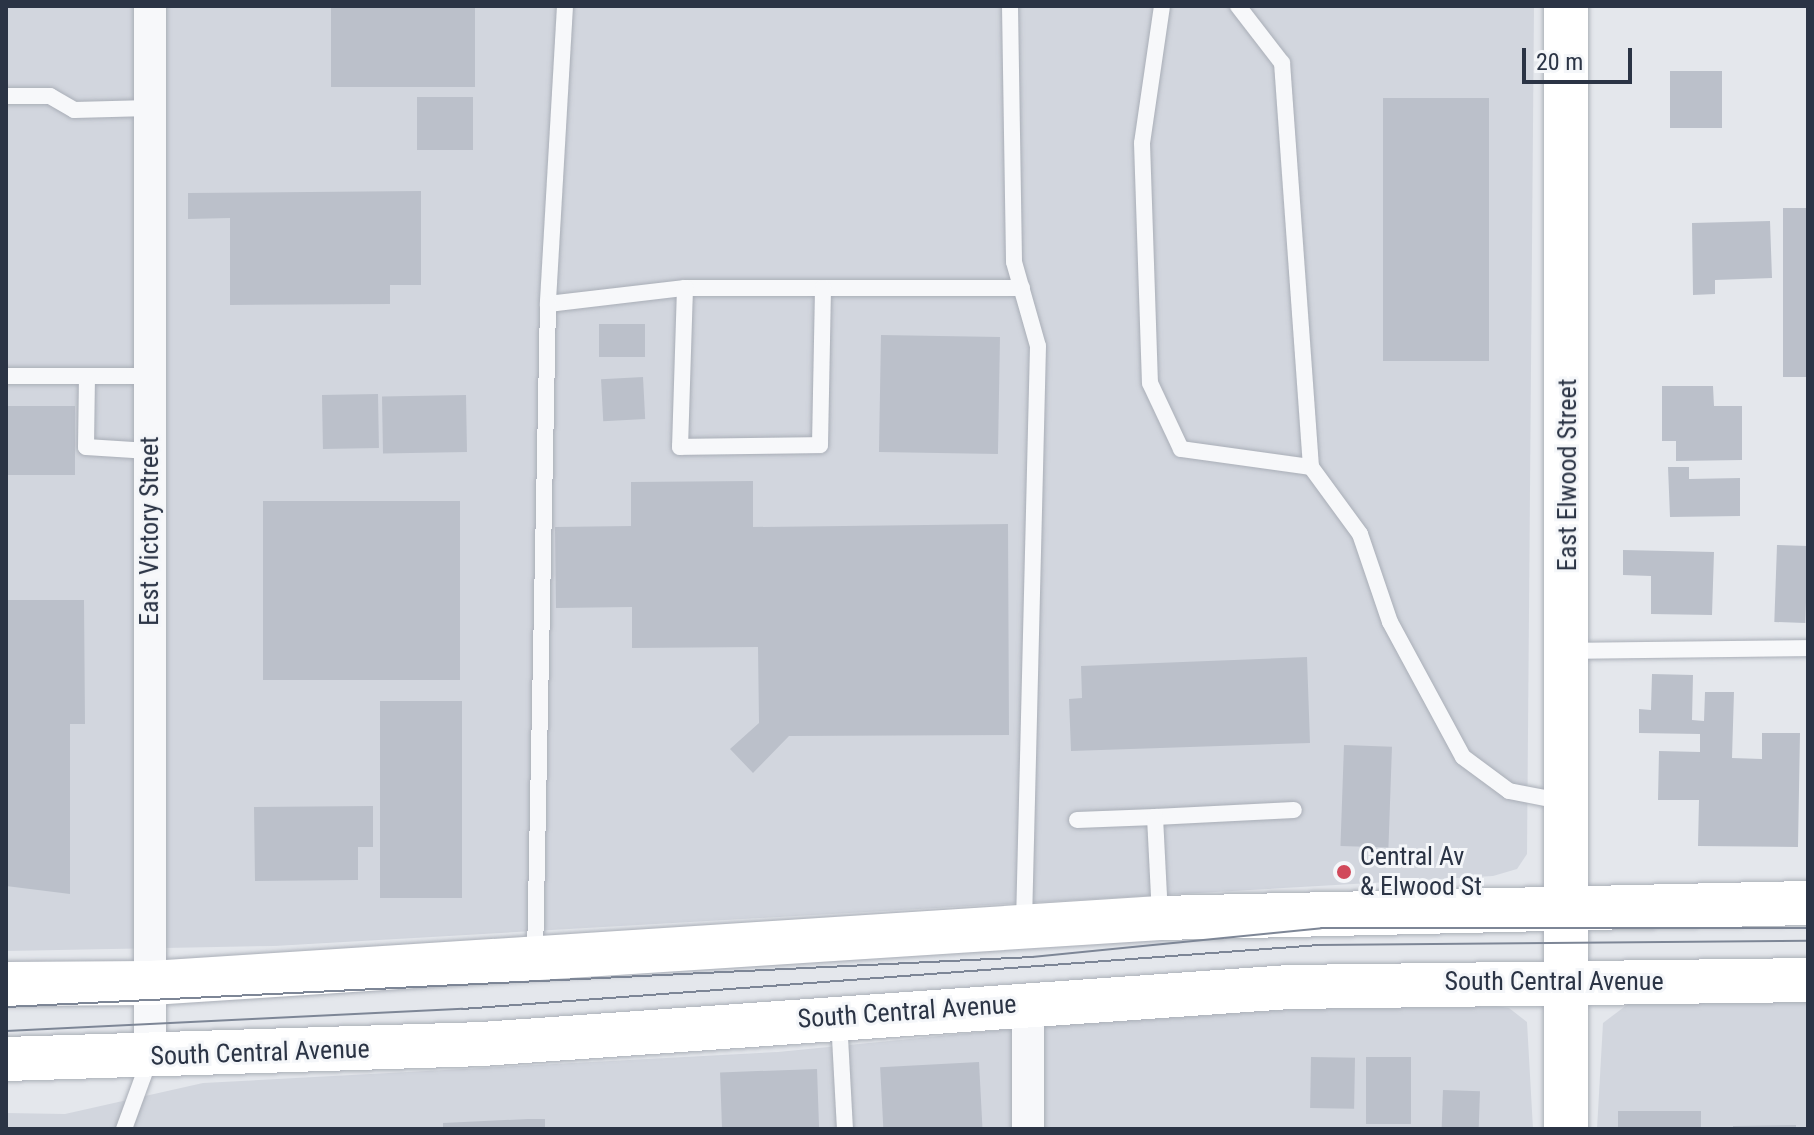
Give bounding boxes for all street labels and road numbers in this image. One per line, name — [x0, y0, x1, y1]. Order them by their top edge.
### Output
street label: East Elwood Street — [1552, 379, 1584, 571]
street label: East Victory Street — [134, 436, 166, 626]
street label: South Central Avenue — [1444, 966, 1664, 998]
street label: South Central Avenue — [797, 989, 1017, 1035]
street label: South Central Avenue — [150, 1034, 370, 1072]

